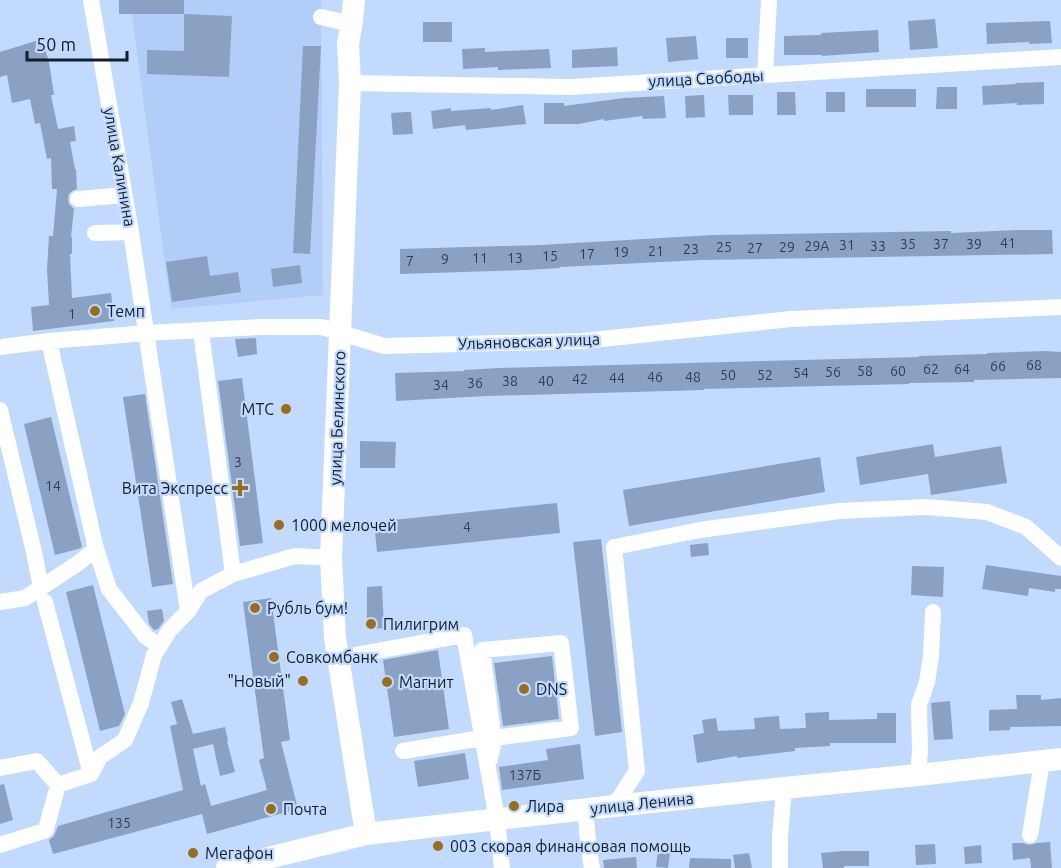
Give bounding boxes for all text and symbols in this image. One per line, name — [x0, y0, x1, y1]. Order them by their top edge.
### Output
scale bar — [27, 24, 128, 62]
text: 50 m — [36, 34, 76, 54]
street label: улица Свободы — [648, 66, 764, 90]
street label: улица Калинина — [101, 106, 139, 228]
house number: 41 — [1000, 235, 1016, 251]
house number: 35 — [900, 236, 916, 252]
house number: 37 — [933, 236, 949, 252]
house number: 39 — [966, 236, 982, 252]
house number: 31 — [839, 237, 855, 253]
house number: 29А — [805, 238, 829, 254]
house number: 33 — [870, 238, 886, 254]
house number: 25 — [716, 239, 732, 255]
house number: 29 — [779, 239, 795, 255]
house number: 27 — [747, 240, 763, 256]
house number: 23 — [683, 241, 699, 257]
house number: 21 — [648, 243, 664, 259]
house number: 19 — [613, 244, 629, 260]
house number: 17 — [579, 246, 595, 262]
house number: 15 — [542, 248, 558, 264]
house number: 11 — [472, 250, 488, 266]
house number: 13 — [507, 250, 523, 266]
house number: 9 — [441, 251, 449, 267]
house number: 7 — [406, 253, 414, 269]
place label: Темп — [107, 302, 145, 320]
marker: Темп — [88, 304, 102, 318]
house number: 1 — [68, 306, 76, 322]
street label: Ульяновская улица — [458, 330, 600, 352]
street label: улица Белинского — [326, 350, 348, 486]
house number: 68 — [1026, 357, 1042, 373]
house number: 66 — [990, 358, 1006, 374]
house number: 62 — [923, 361, 939, 377]
house number: 64 — [954, 361, 970, 377]
house number: 58 — [857, 363, 873, 379]
house number: 60 — [890, 363, 906, 379]
house number: 56 — [825, 364, 841, 380]
house number: 54 — [793, 365, 809, 381]
house number: 50 — [720, 367, 736, 383]
house number: 52 — [757, 367, 773, 383]
house number: 46 — [647, 369, 663, 385]
house number: 48 — [685, 369, 701, 385]
house number: 44 — [609, 370, 625, 386]
house number: 42 — [572, 371, 588, 387]
house number: 38 — [502, 373, 518, 389]
house number: 40 — [538, 373, 554, 389]
house number: 36 — [467, 375, 483, 391]
house number: 34 — [433, 377, 449, 393]
place label: МТС — [242, 400, 274, 418]
marker: МТС — [279, 402, 293, 416]
house number: 3 — [234, 454, 242, 470]
house number: 14 — [45, 478, 61, 494]
place label: Вита Экспресс — [122, 479, 229, 497]
marker: Вита Экспресс — [233, 481, 247, 495]
place label: 1000 мелочей — [291, 516, 397, 534]
marker: 1000 мелочей — [272, 518, 286, 532]
house number: 4 — [463, 519, 471, 535]
place label: Рубль бум! — [267, 599, 348, 617]
marker: Рубль бум! — [248, 601, 262, 615]
place label: Пилигрим — [383, 615, 459, 633]
marker: Пилигрим — [364, 617, 378, 631]
place label: Совкомбанк — [286, 648, 378, 666]
marker: Совкомбанк — [267, 650, 281, 664]
place label: "Новый" — [227, 672, 291, 690]
place label: Магнит — [399, 673, 454, 691]
marker: "Новый" — [296, 674, 310, 688]
marker: Магнит — [380, 675, 394, 689]
place label: DNS — [536, 680, 567, 698]
marker: DNS — [517, 682, 531, 696]
house number: 137Б — [509, 767, 541, 783]
street label: улица Ленина — [589, 789, 695, 817]
place label: Лира — [526, 797, 564, 815]
marker: Лира — [507, 799, 521, 813]
place label: Почта — [283, 800, 327, 818]
marker: Почта — [264, 802, 278, 816]
house number: 135 — [107, 815, 131, 831]
place label: 003 скорая финансовая помощь — [450, 837, 691, 855]
marker: 003 скорая финансовая помощь — [431, 839, 445, 853]
place label: Мегафон — [205, 844, 273, 862]
marker: Мегафон — [186, 846, 200, 860]

